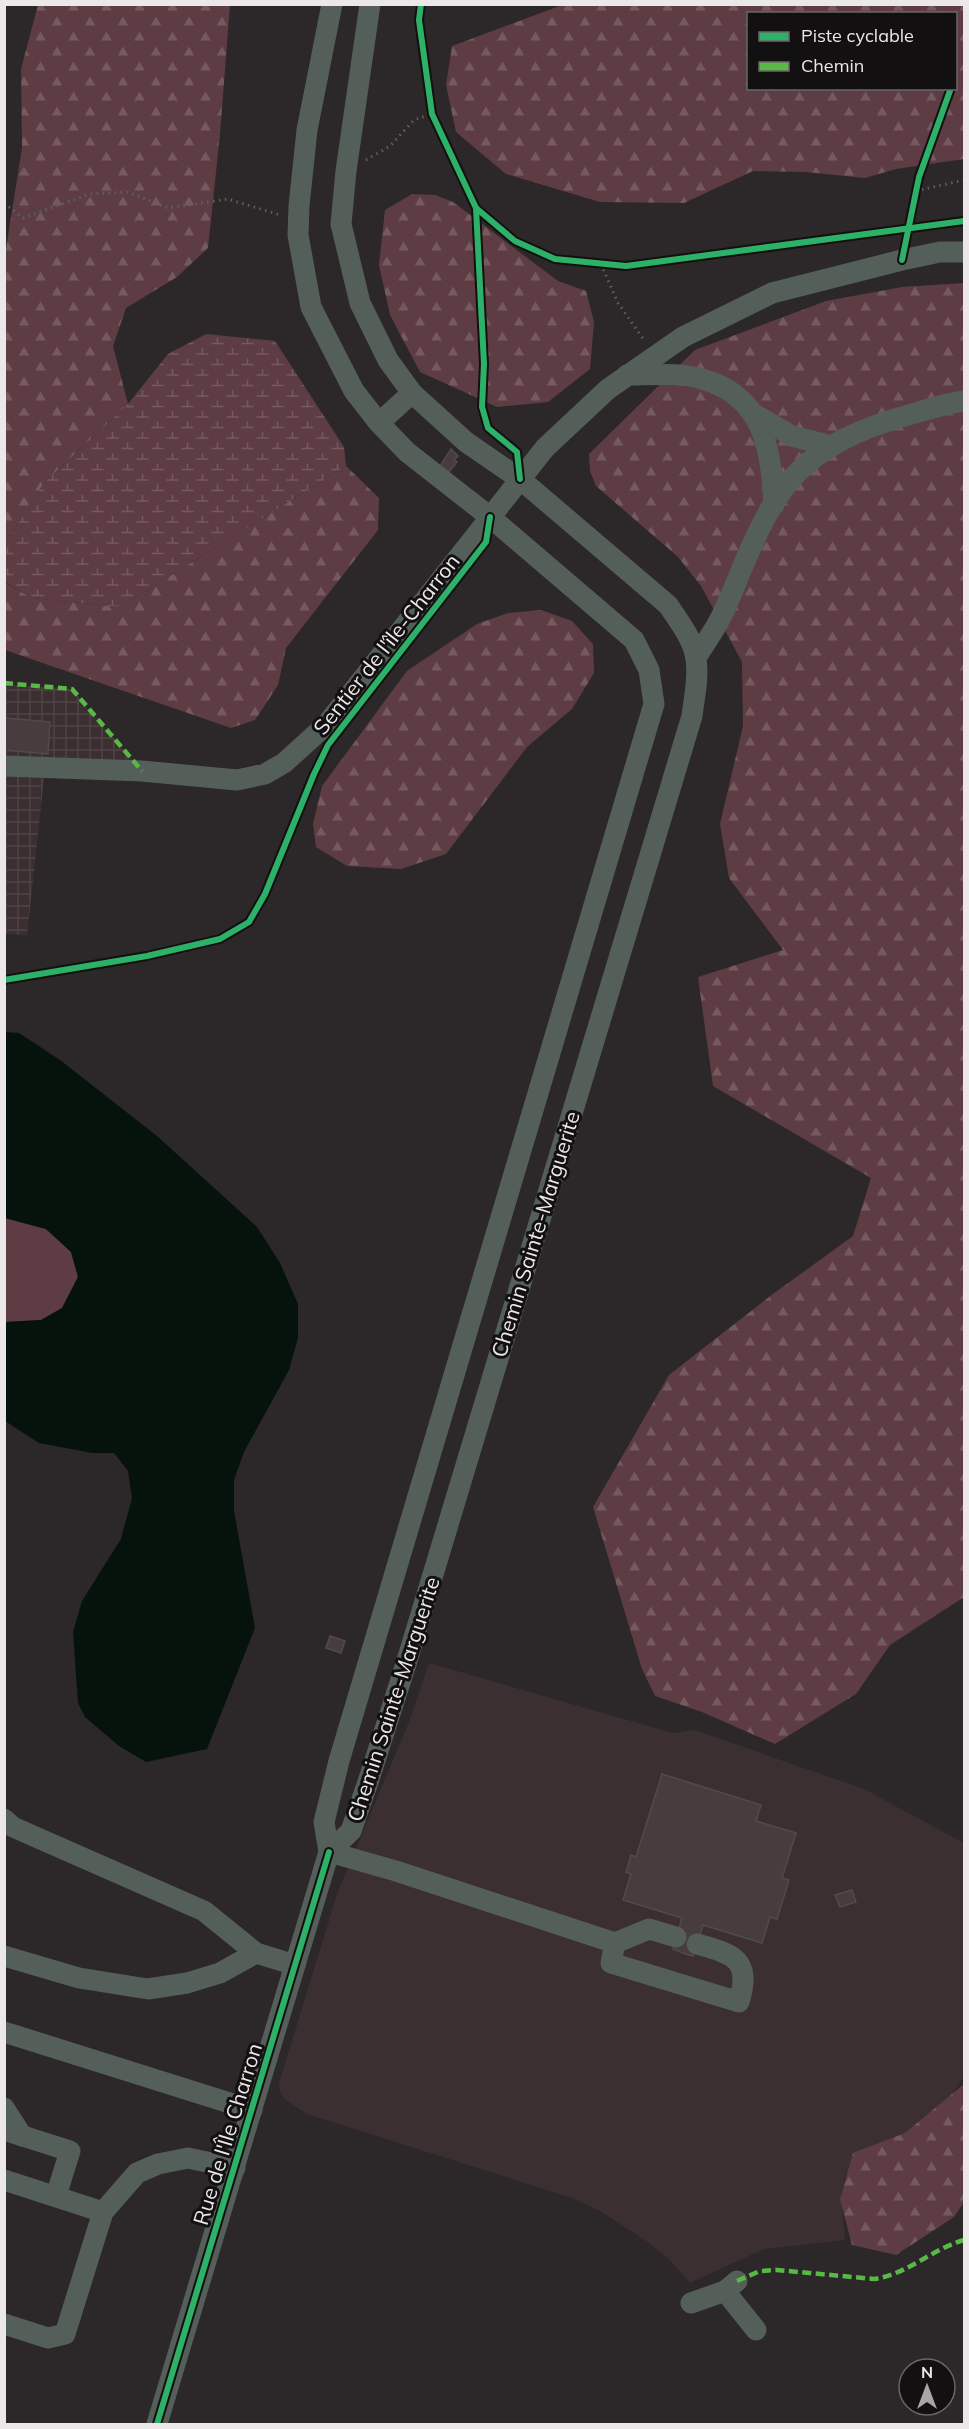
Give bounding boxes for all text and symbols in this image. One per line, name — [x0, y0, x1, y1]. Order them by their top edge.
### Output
legend — [747, 12, 957, 90]
text: Piste cyclable — [801, 24, 914, 47]
text: Chemin — [801, 54, 864, 77]
street label: Sentier de l'île-Charron — [307, 548, 465, 740]
street label: Chemin Sainte-Marguerite — [485, 1108, 585, 1360]
street label: Chemin Sainte-Marguerite — [341, 1573, 445, 1825]
street label: Rue de l'Île Charron — [187, 2040, 267, 2228]
north arrow — [897, 2357, 957, 2417]
text: N — [921, 2362, 933, 2382]

